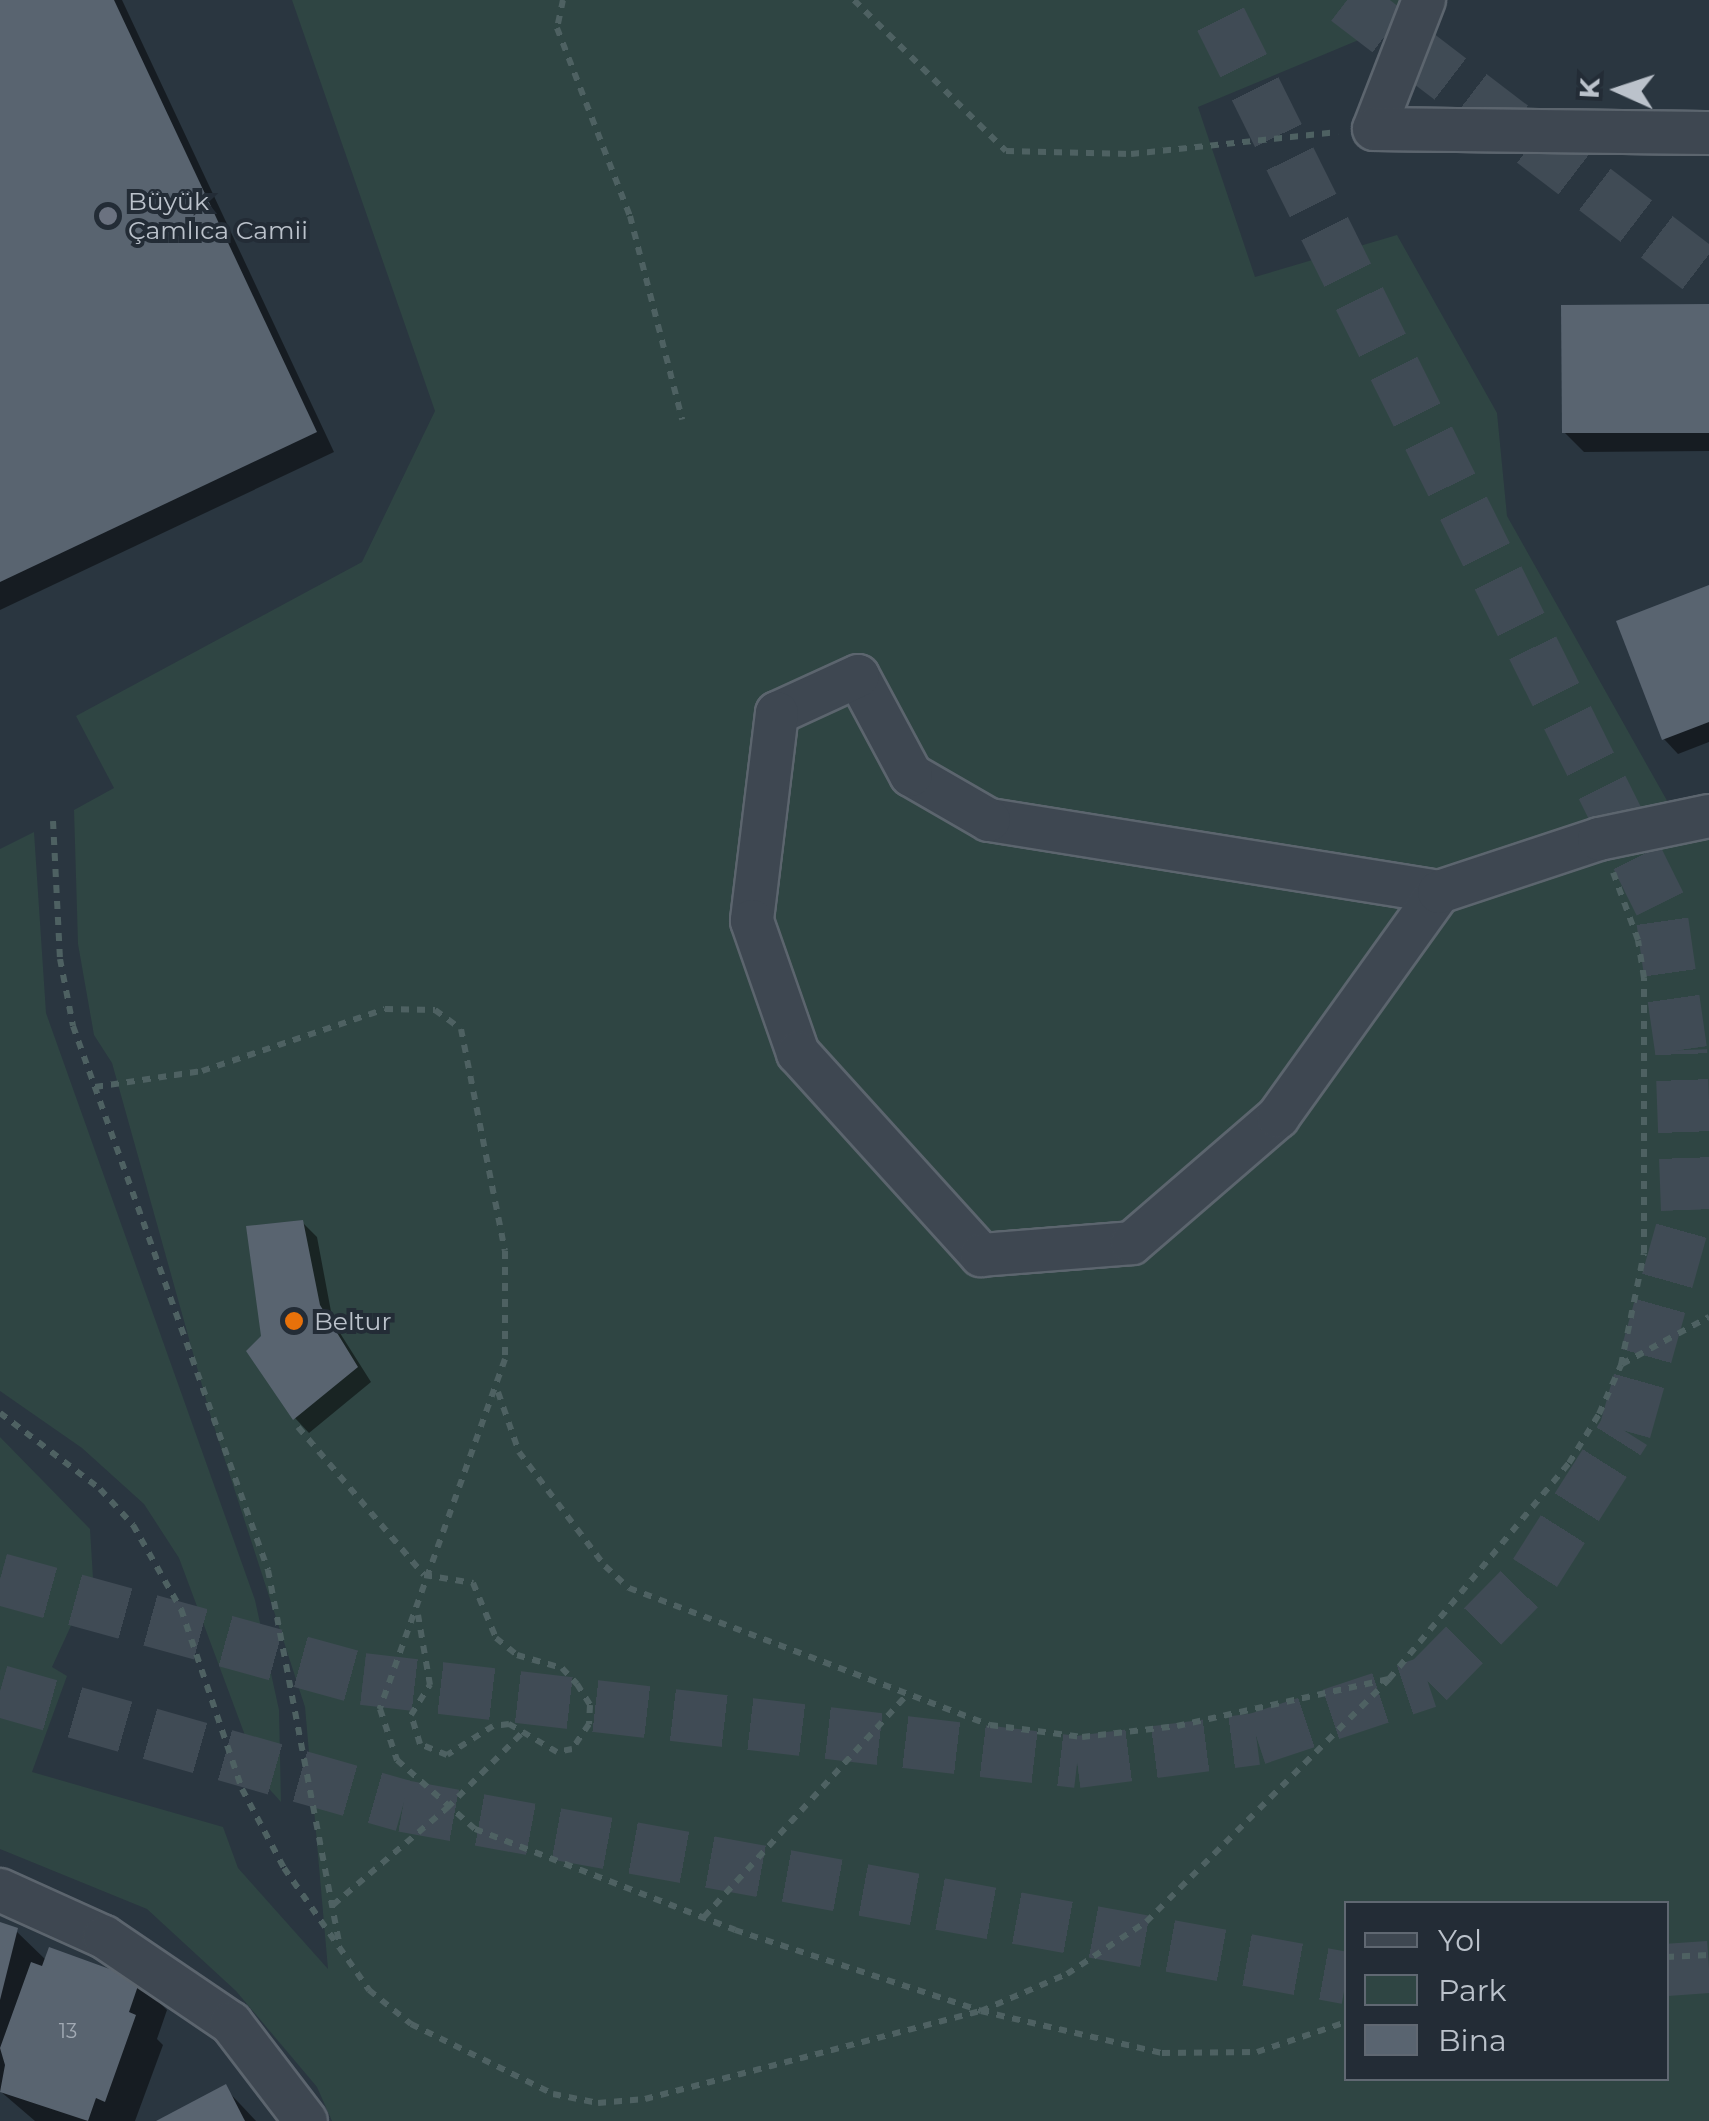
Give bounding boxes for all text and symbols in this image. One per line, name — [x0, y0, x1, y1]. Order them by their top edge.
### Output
north arrow — [1569, 40, 1669, 140]
text: K — [1572, 77, 1607, 100]
place label: Büyük Çamlıca Camii — [128, 187, 308, 246]
marker: Büyük Çamlıca Camii — [97, 205, 119, 227]
place label: Beltur — [314, 1306, 391, 1336]
marker: Beltur — [283, 1310, 305, 1332]
legend — [1344, 1901, 1669, 2081]
text: Yol — [1438, 1922, 1482, 1959]
text: Park — [1438, 1972, 1507, 2009]
house number: 13 — [59, 2019, 77, 2043]
text: Bina — [1438, 2022, 1507, 2059]

